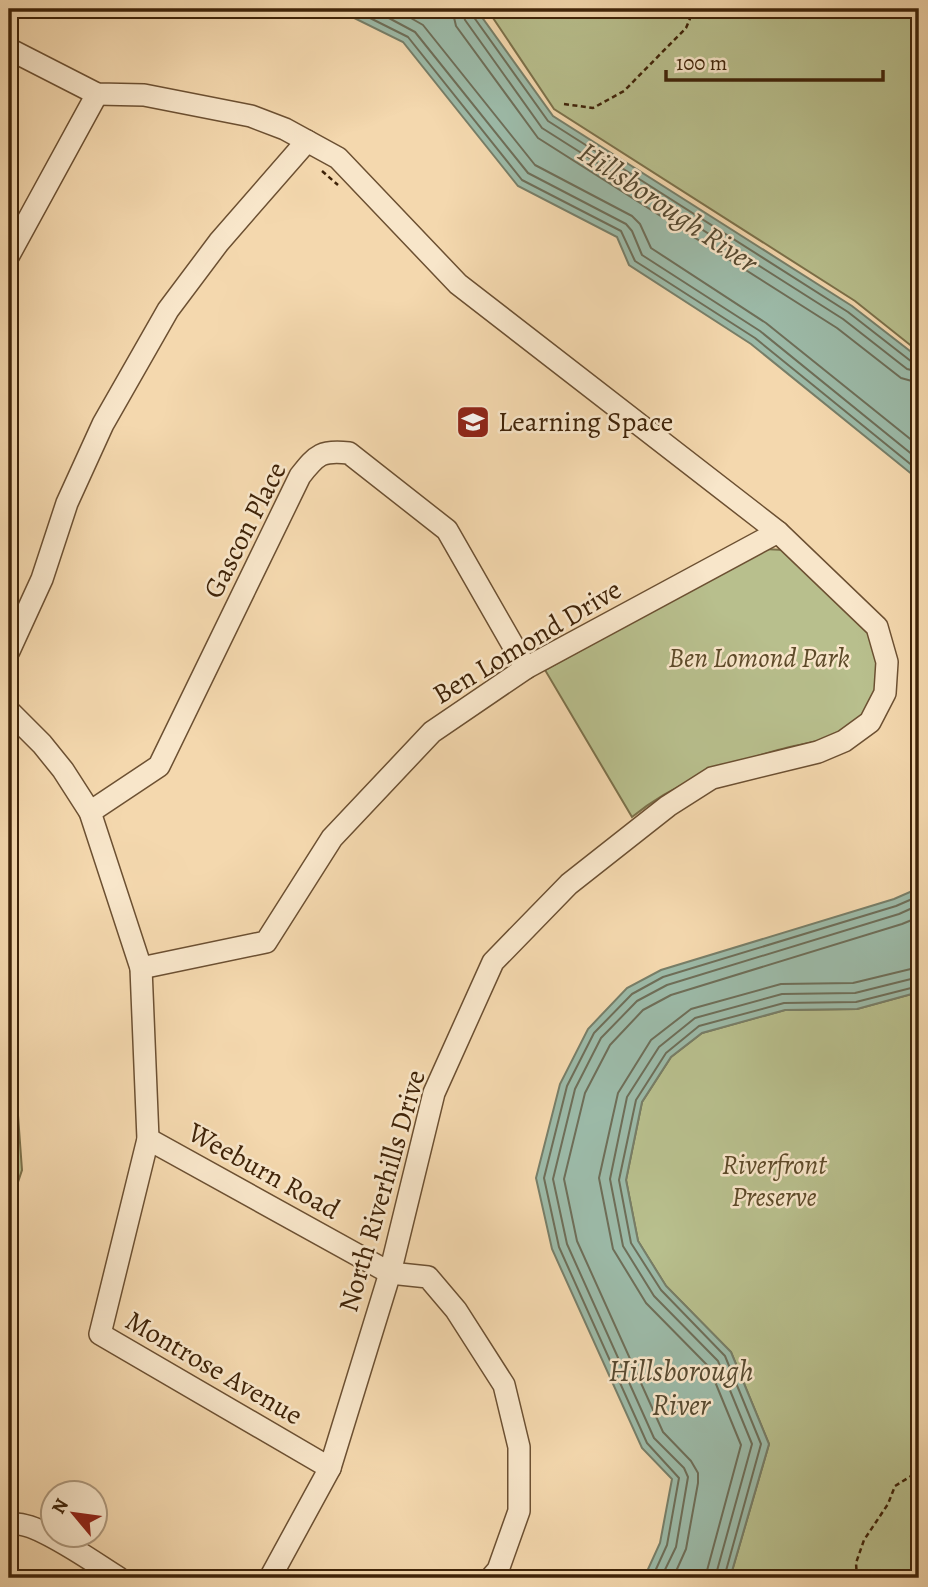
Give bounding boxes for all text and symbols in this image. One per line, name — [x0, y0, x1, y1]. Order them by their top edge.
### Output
scale bar — [666, 38, 883, 82]
text: 100 m — [676, 49, 727, 77]
water label: Hillsborough River — [570, 132, 767, 283]
school or university icon: Learning Space — [454, 403, 492, 441]
place label: Learning Space — [498, 403, 673, 441]
street label: Gascon Place — [194, 455, 296, 605]
street label: Ben Lomond Drive — [425, 571, 629, 713]
park label: Ben Lomond Park — [668, 639, 850, 677]
street label: North Riverhills Drive — [329, 1066, 435, 1316]
street label: Weeburn Road — [180, 1113, 348, 1229]
park label: Riverfront Preserve — [722, 1146, 827, 1216]
street label: Montrose Avenue — [118, 1302, 310, 1434]
water label: Hillsborough River — [608, 1351, 754, 1425]
north arrow — [38, 1478, 108, 1548]
text: N — [45, 1494, 75, 1519]

